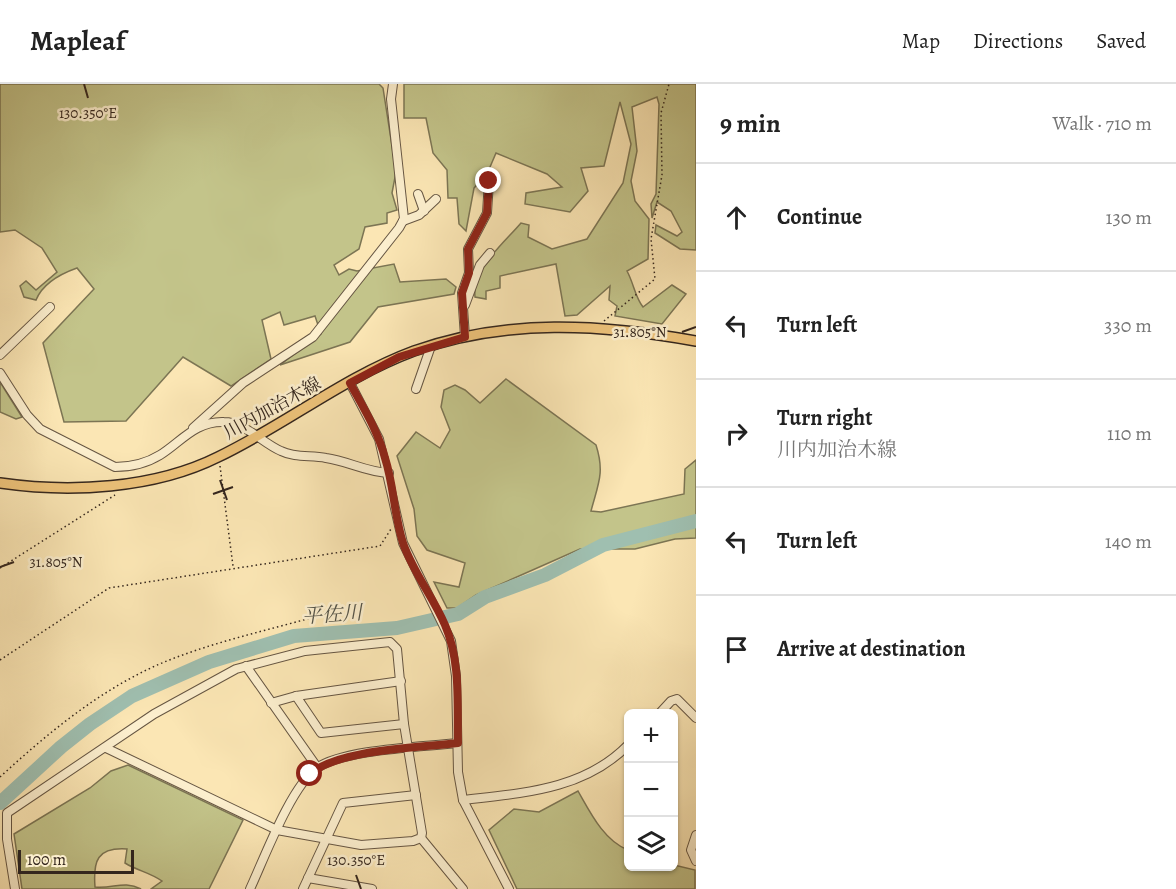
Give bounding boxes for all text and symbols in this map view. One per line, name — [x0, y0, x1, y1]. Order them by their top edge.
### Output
text: Mapleaf — [30, 22, 125, 60]
text: Map — [902, 27, 940, 55]
text: Directions — [973, 27, 1063, 55]
text: Saved — [1096, 27, 1146, 55]
text: 130.350°E — [59, 103, 117, 123]
text: 9 min — [720, 106, 781, 141]
text: Walk · 710 m — [1052, 110, 1152, 137]
route end — [475, 167, 501, 193]
icon: ahead — [720, 201, 753, 234]
text: Continue — [777, 202, 862, 232]
text: 130 m — [1106, 204, 1152, 231]
icon: left — [720, 309, 753, 342]
text: Turn left — [777, 310, 857, 340]
text: 330 m — [1104, 312, 1152, 339]
text: 31.805°N — [614, 322, 667, 342]
street label: 川内加治木線 — [219, 371, 325, 445]
text: Turn right — [777, 403, 873, 433]
icon: right — [720, 417, 753, 450]
text: 110 m — [1107, 420, 1152, 447]
text: 川内加治木線 — [777, 436, 897, 463]
icon: left — [720, 525, 753, 558]
text: Turn left — [777, 526, 857, 556]
text: 140 m — [1105, 528, 1152, 555]
text: 31.805°N — [30, 552, 83, 572]
water label: 平佐川 — [301, 599, 365, 630]
icon: arrive — [720, 633, 753, 666]
text: Arrive at destination — [777, 634, 966, 664]
map controls — [624, 709, 678, 871]
button: + — [624, 709, 678, 763]
route start — [296, 760, 322, 786]
button: − — [624, 763, 678, 817]
button: layers — [624, 817, 678, 871]
scale bar — [18, 847, 134, 874]
text: 100 m — [27, 849, 66, 871]
text: 130.350°E — [327, 850, 385, 870]

